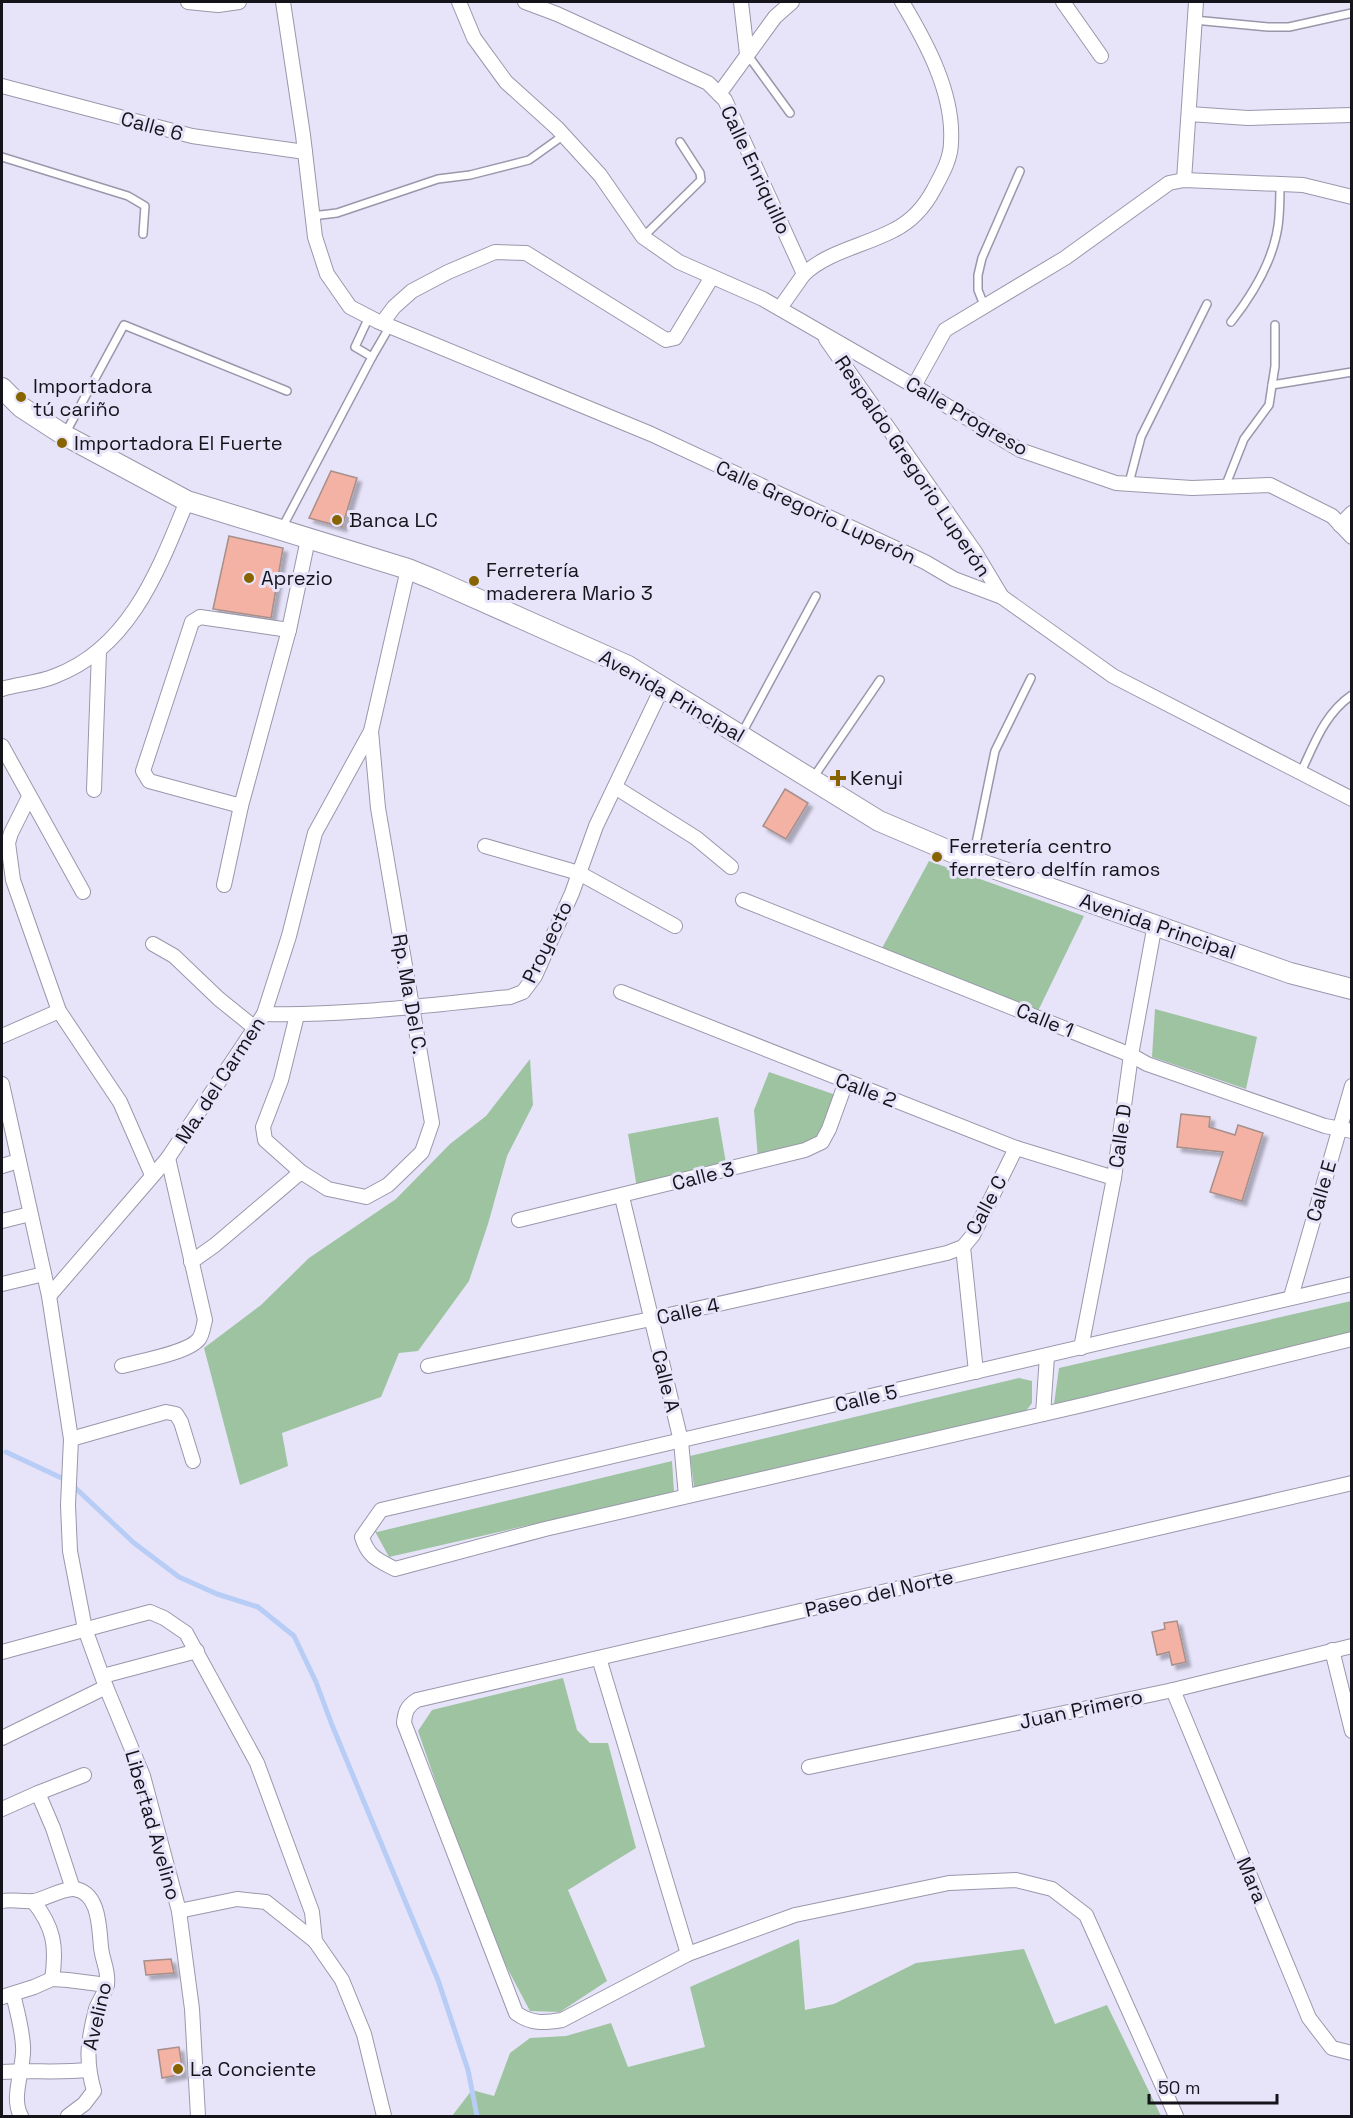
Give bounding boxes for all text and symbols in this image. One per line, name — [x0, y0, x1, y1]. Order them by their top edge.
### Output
street label: Calle Enriquillo — [715, 101, 797, 239]
street label: Calle 6 — [118, 105, 186, 147]
street label: Respaldo Gregorio Luperón — [829, 350, 997, 582]
street label: Calle Progreso — [901, 370, 1033, 462]
place label: Importadora tú cariño — [33, 373, 152, 422]
marker: Importadora tú cariño — [14, 390, 28, 404]
place label: Importadora El Fuerte — [74, 430, 283, 456]
marker: Importadora El Fuerte — [55, 436, 69, 450]
street label: Calle Gregorio Luperón — [712, 454, 920, 570]
place label: Banca LC — [349, 507, 438, 533]
marker: Banca LC — [330, 513, 344, 527]
place label: Ferretería maderera Mario 3 — [486, 557, 653, 606]
place label: Aprezio — [261, 565, 333, 591]
marker: Aprezio — [242, 571, 256, 585]
marker: Ferretería maderera Mario 3 — [467, 574, 481, 588]
street label: Avenida Principal — [594, 644, 750, 748]
place label: Kenyi — [850, 765, 903, 791]
marker: Kenyi — [831, 771, 845, 785]
place label: Ferretería centro ferretero delfín ramos — [949, 833, 1160, 882]
marker: Ferretería centro ferretero delfín ramos — [930, 850, 944, 864]
street label: Avenida Principal — [1076, 887, 1240, 965]
street label: Proyecto — [516, 897, 578, 987]
street label: Rp. Ma Del C. — [387, 932, 433, 1056]
street label: Calle 1 — [1013, 997, 1077, 1043]
street label: Ma. del Carmen — [169, 1012, 271, 1148]
street label: Calle 2 — [832, 1067, 900, 1113]
street label: Calle D — [1103, 1102, 1137, 1170]
street label: Calle 3 — [669, 1156, 737, 1196]
street label: Calle E — [1300, 1157, 1342, 1225]
street label: Calle C — [960, 1171, 1012, 1239]
street label: Calle 4 — [654, 1292, 722, 1330]
street label: Calle A — [646, 1347, 686, 1415]
street label: Calle 5 — [832, 1378, 900, 1418]
street label: Paseo del Norte — [802, 1563, 956, 1623]
street label: Juan Primero — [1017, 1683, 1145, 1735]
street label: Libertad Avelino — [119, 1747, 187, 1903]
street label: Mara — [1231, 1853, 1273, 1907]
street label: Avelino — [77, 1980, 117, 2052]
place label: La Conciente — [190, 2056, 316, 2082]
marker: La Conciente — [171, 2062, 185, 2076]
scale bar — [1149, 2067, 1276, 2105]
text: 50 m — [1158, 2076, 1200, 2099]

